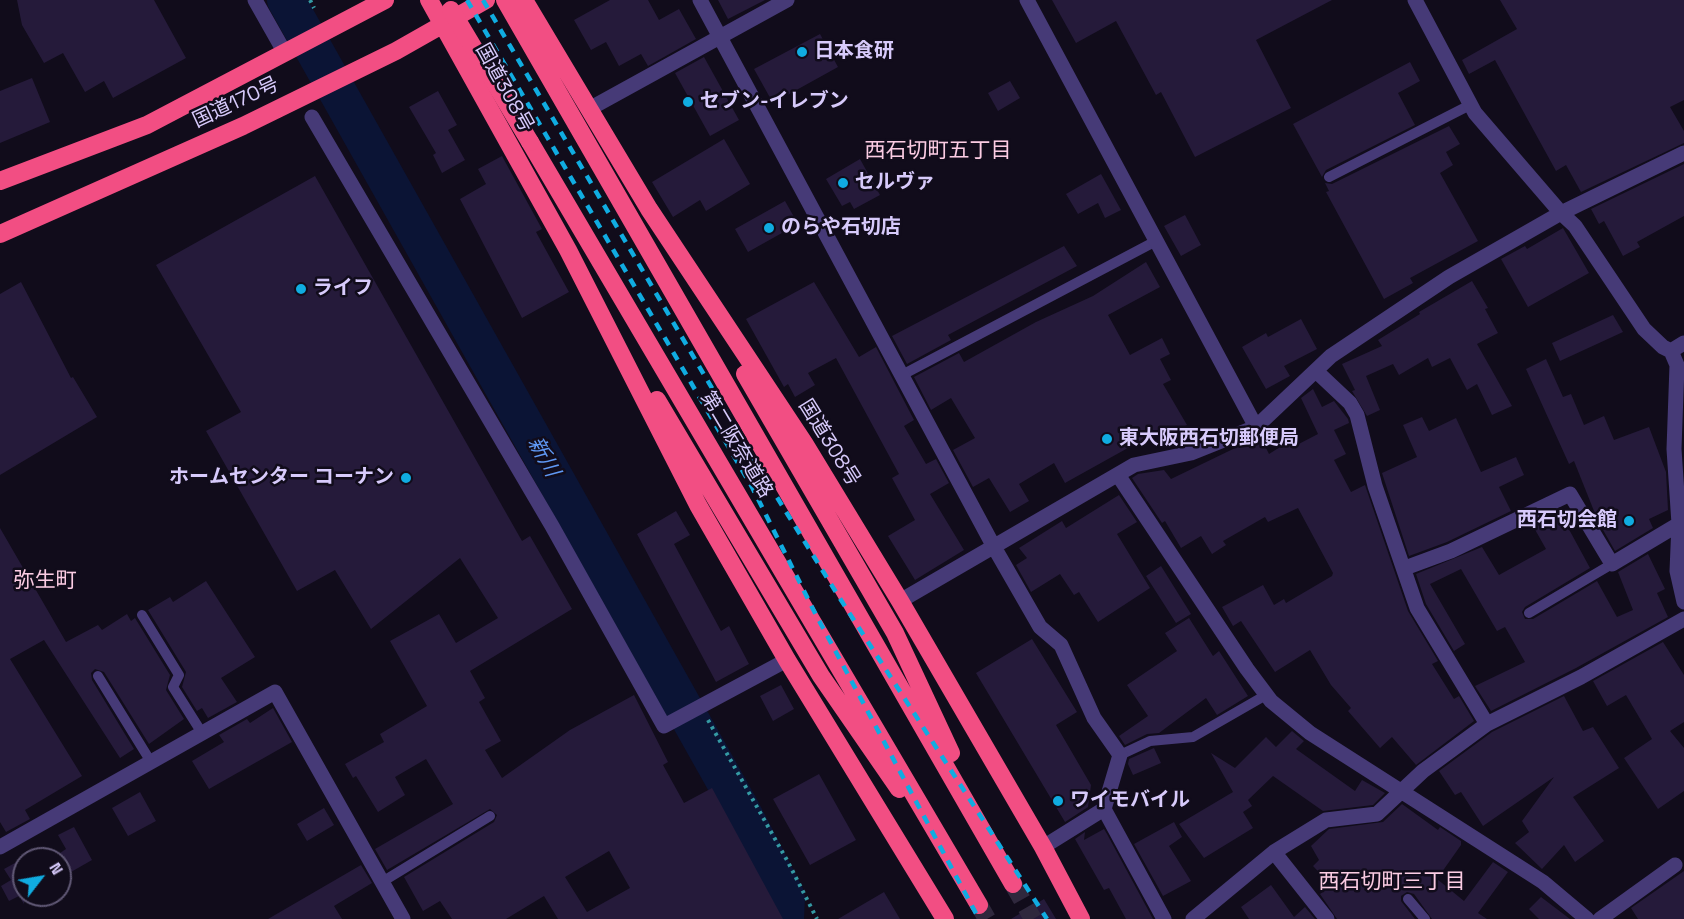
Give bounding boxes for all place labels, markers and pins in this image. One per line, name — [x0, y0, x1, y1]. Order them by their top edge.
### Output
place label: 日本食研 — [814, 40, 894, 64]
marker: 日本食研 — [795, 45, 809, 59]
place label: セブン-イレブン — [700, 90, 849, 114]
marker: セブン-イレブン — [681, 95, 695, 109]
place label: セルヴァ — [855, 171, 935, 195]
marker: セルヴァ — [836, 176, 850, 190]
place label: のらや石切店 — [781, 216, 901, 240]
marker: のらや石切店 — [762, 221, 776, 235]
place label: ライフ — [313, 277, 373, 301]
marker: ライフ — [294, 282, 308, 296]
place label: 東大阪西石切郵便局 — [1119, 427, 1299, 451]
marker: 東大阪西石切郵便局 — [1100, 432, 1114, 446]
place label: ホームセンター コーナン — [169, 466, 394, 490]
marker: ホームセンター コーナン — [399, 471, 413, 485]
place label: 西石切会館 — [1517, 509, 1617, 533]
marker: 西石切会館 — [1622, 514, 1636, 528]
place label: ワイモバイル — [1070, 789, 1190, 813]
marker: ワイモバイル — [1051, 794, 1065, 808]

